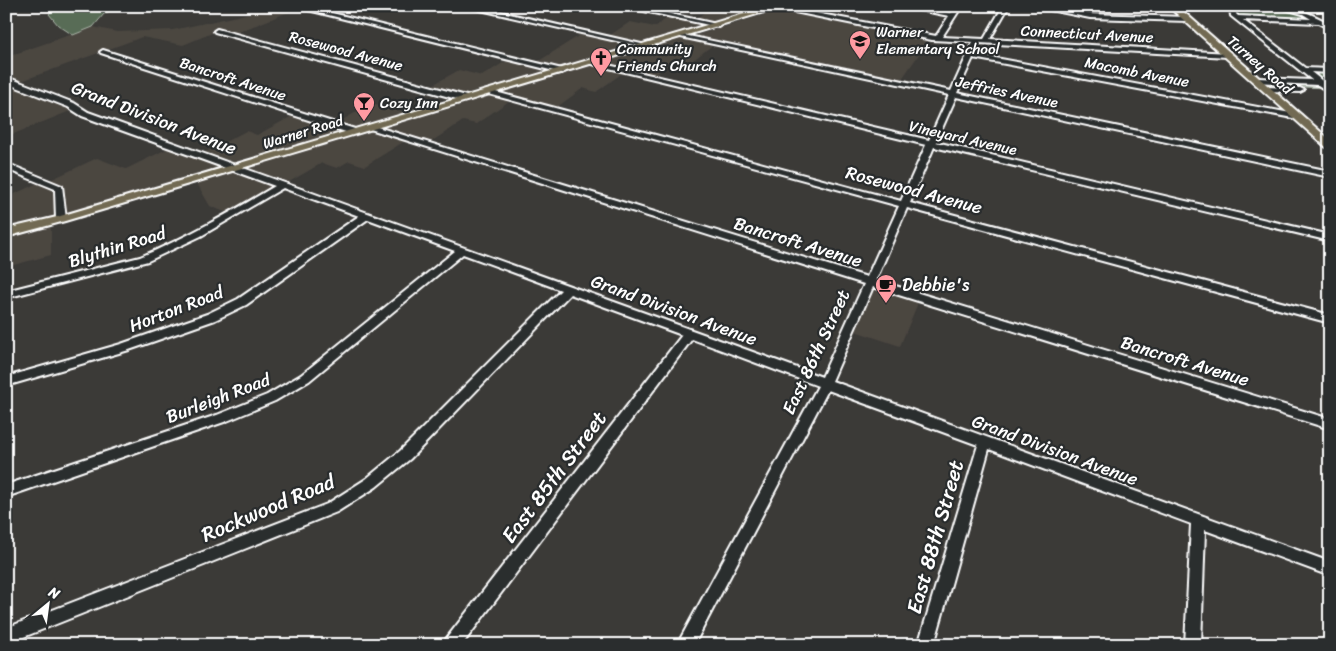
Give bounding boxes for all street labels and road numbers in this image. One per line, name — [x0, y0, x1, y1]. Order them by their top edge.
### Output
street label: Connecticut Avenue — [1020, 18, 1154, 50]
street label: Rosewood Avenue — [286, 23, 406, 79]
street label: Turney Road — [1221, 29, 1300, 102]
street label: Macomb Avenue — [1082, 49, 1192, 95]
street label: Bancroft Avenue — [176, 50, 290, 109]
street label: Jeffries Avenue — [952, 68, 1061, 116]
street label: Grand Division Avenue — [67, 72, 241, 164]
street label: Warner Road — [259, 107, 348, 157]
street label: Vineyard Avenue — [906, 113, 1020, 163]
street label: Rosewood Avenue — [842, 156, 986, 224]
street label: Bancroft Avenue — [730, 207, 866, 277]
street label: Blythin Road — [64, 217, 171, 277]
street label: Grand Division Avenue — [586, 265, 762, 355]
street label: Horton Road — [124, 276, 229, 342]
street label: East 86th Street — [773, 284, 859, 420]
street label: Bancroft Avenue — [1117, 326, 1253, 396]
street label: Burleigh Road — [161, 363, 276, 433]
street label: East 85th Street — [491, 402, 617, 552]
street label: Grand Division Avenue — [967, 405, 1143, 495]
street label: East 88th Street — [895, 456, 975, 618]
street label: Rockwood Road — [195, 462, 343, 553]

